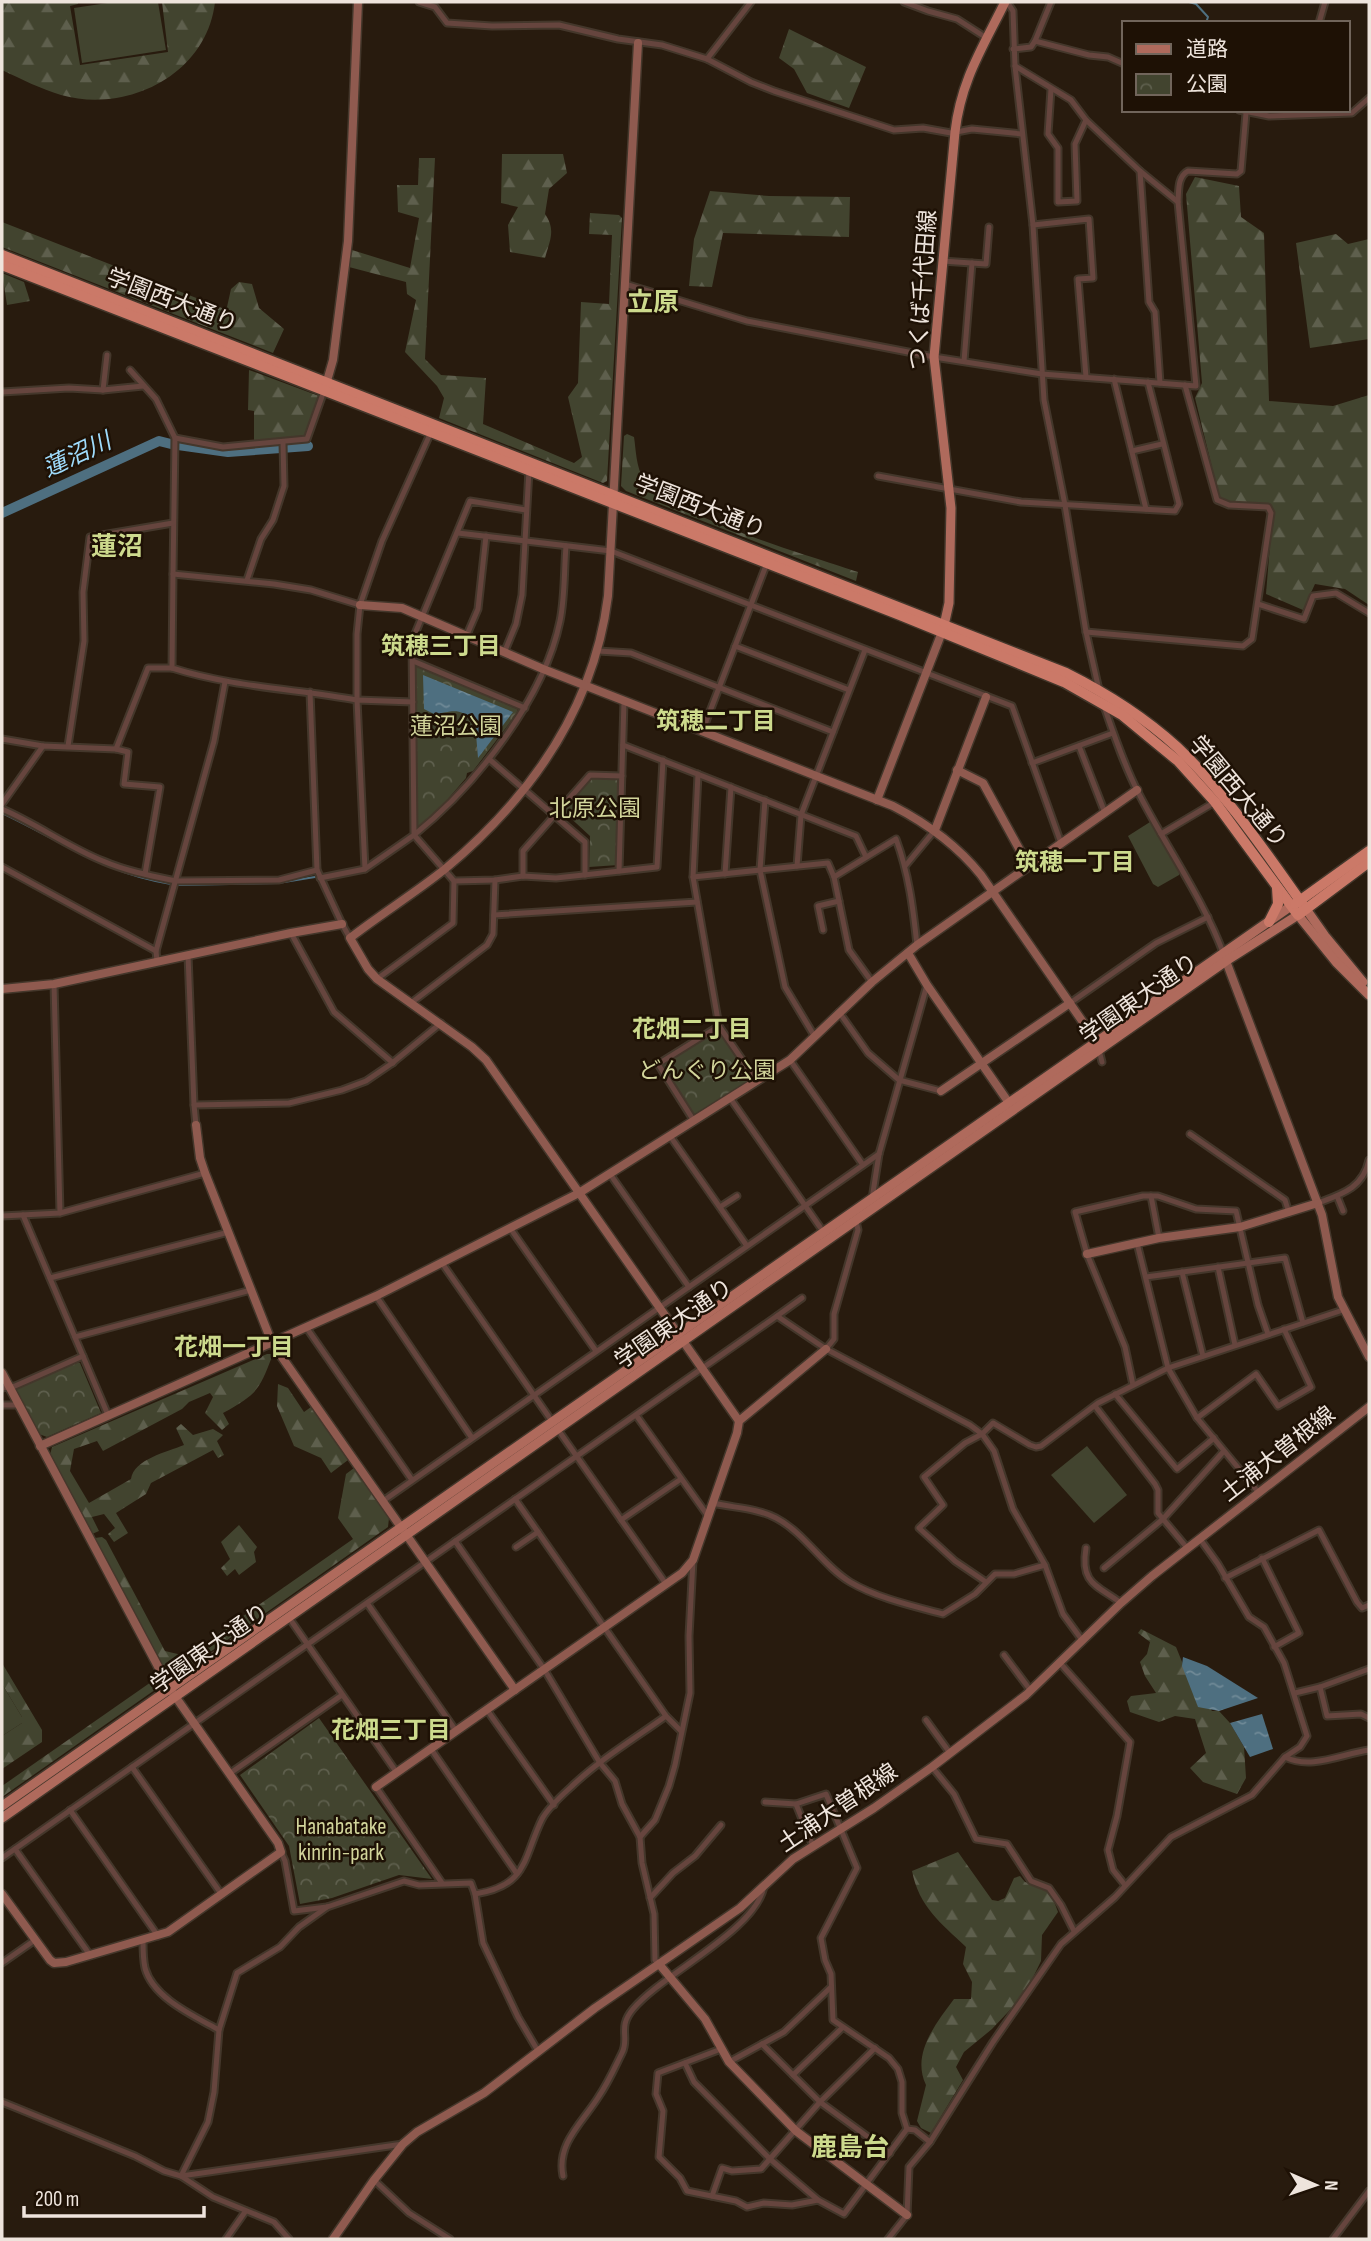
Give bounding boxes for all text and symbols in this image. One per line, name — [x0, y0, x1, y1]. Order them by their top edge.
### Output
legend — [1122, 21, 1350, 112]
text: 道路 — [1186, 37, 1228, 62]
text: 公園 — [1186, 72, 1228, 97]
street label: つくば千代田線 — [903, 209, 943, 371]
street label: 学園西大通り — [103, 263, 241, 339]
district label: 立原 — [627, 288, 679, 319]
water label: 蓮沼川 — [38, 425, 118, 483]
street label: 学園西大通り — [631, 469, 769, 545]
district label: 蓮沼 — [91, 532, 143, 563]
district label: 筑穂三丁目 — [381, 632, 501, 661]
district label: 筑穂二丁目 — [656, 707, 776, 736]
park label: 蓮沼公園 — [410, 713, 502, 741]
street label: 学園西大通り — [1183, 730, 1293, 854]
park label: 北原公園 — [549, 795, 641, 823]
district label: 筑穂一丁目 — [1015, 848, 1135, 877]
street label: 学園東大通り — [1074, 948, 1204, 1050]
district label: 花畑二丁目 — [632, 1015, 752, 1044]
park label: どんぐり公園 — [638, 1057, 776, 1085]
street label: 学園東大通り — [609, 1273, 739, 1375]
district label: 花畑一丁目 — [174, 1333, 294, 1362]
street label: 土浦大曽根線 — [1215, 1400, 1341, 1508]
street label: 学園東大通り — [145, 1598, 275, 1700]
district label: 花畑三丁目 — [331, 1716, 451, 1745]
street label: 土浦大曽根線 — [773, 1758, 903, 1858]
park label: Hanabatake kinrin-park — [295, 1813, 387, 1867]
district label: 鹿島台 — [811, 2133, 889, 2164]
north arrow — [1280, 2150, 1350, 2220]
scale bar — [24, 2174, 205, 2218]
text: N — [1319, 2180, 1342, 2191]
text: 200 m — [35, 2187, 79, 2212]

